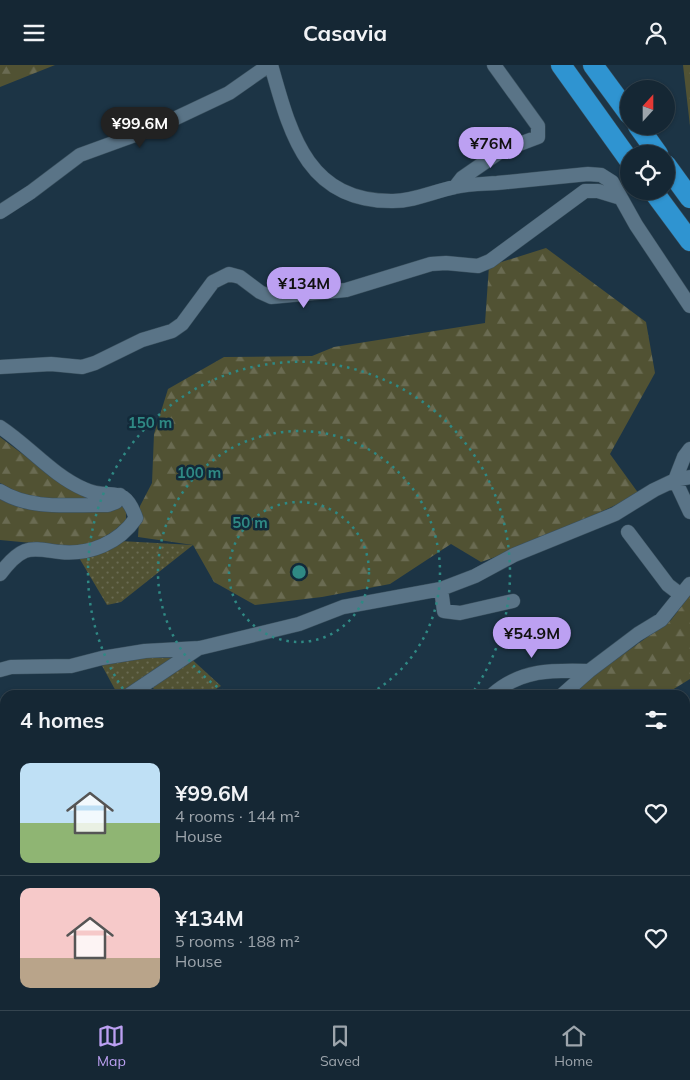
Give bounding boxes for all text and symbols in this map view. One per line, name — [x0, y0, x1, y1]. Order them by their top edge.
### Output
icon: menu — [20, 19, 48, 47]
text: Casavia — [303, 19, 387, 47]
icon: person — [642, 19, 670, 47]
north arrow — [620, 80, 675, 135]
map controls — [620, 80, 675, 200]
pin: ¥99.6M — [99, 107, 181, 149]
text: ¥99.6M — [112, 113, 168, 133]
pin: ¥76M — [461, 127, 521, 169]
text: ¥76M — [470, 133, 512, 153]
button: locate — [620, 145, 675, 200]
pin: ¥134M — [269, 267, 339, 309]
text: ¥134M — [278, 273, 330, 293]
text: 150 m — [128, 413, 172, 432]
text: 100 m — [177, 463, 221, 482]
text: 50 m — [232, 513, 268, 532]
centre of rings — [290, 563, 308, 581]
pin: ¥54.9M — [491, 617, 573, 659]
text: ¥54.9M — [504, 623, 560, 643]
icon: filters — [642, 706, 670, 734]
text: 4 homes — [20, 707, 104, 733]
text: ¥99.6M — [175, 780, 249, 806]
icon: home — [60, 783, 120, 843]
icon: heart — [642, 799, 670, 827]
text: 4 rooms · 144 m² — [175, 806, 300, 826]
text: House — [175, 826, 222, 846]
text: ¥134M — [175, 905, 244, 931]
icon: home — [60, 908, 120, 968]
icon: heart — [642, 924, 670, 952]
text: 5 rooms · 188 m² — [175, 931, 300, 951]
text: House — [175, 951, 222, 971]
tab: Map — [97, 1022, 126, 1070]
tab: Saved — [320, 1022, 360, 1070]
tab: Home — [554, 1022, 593, 1070]

